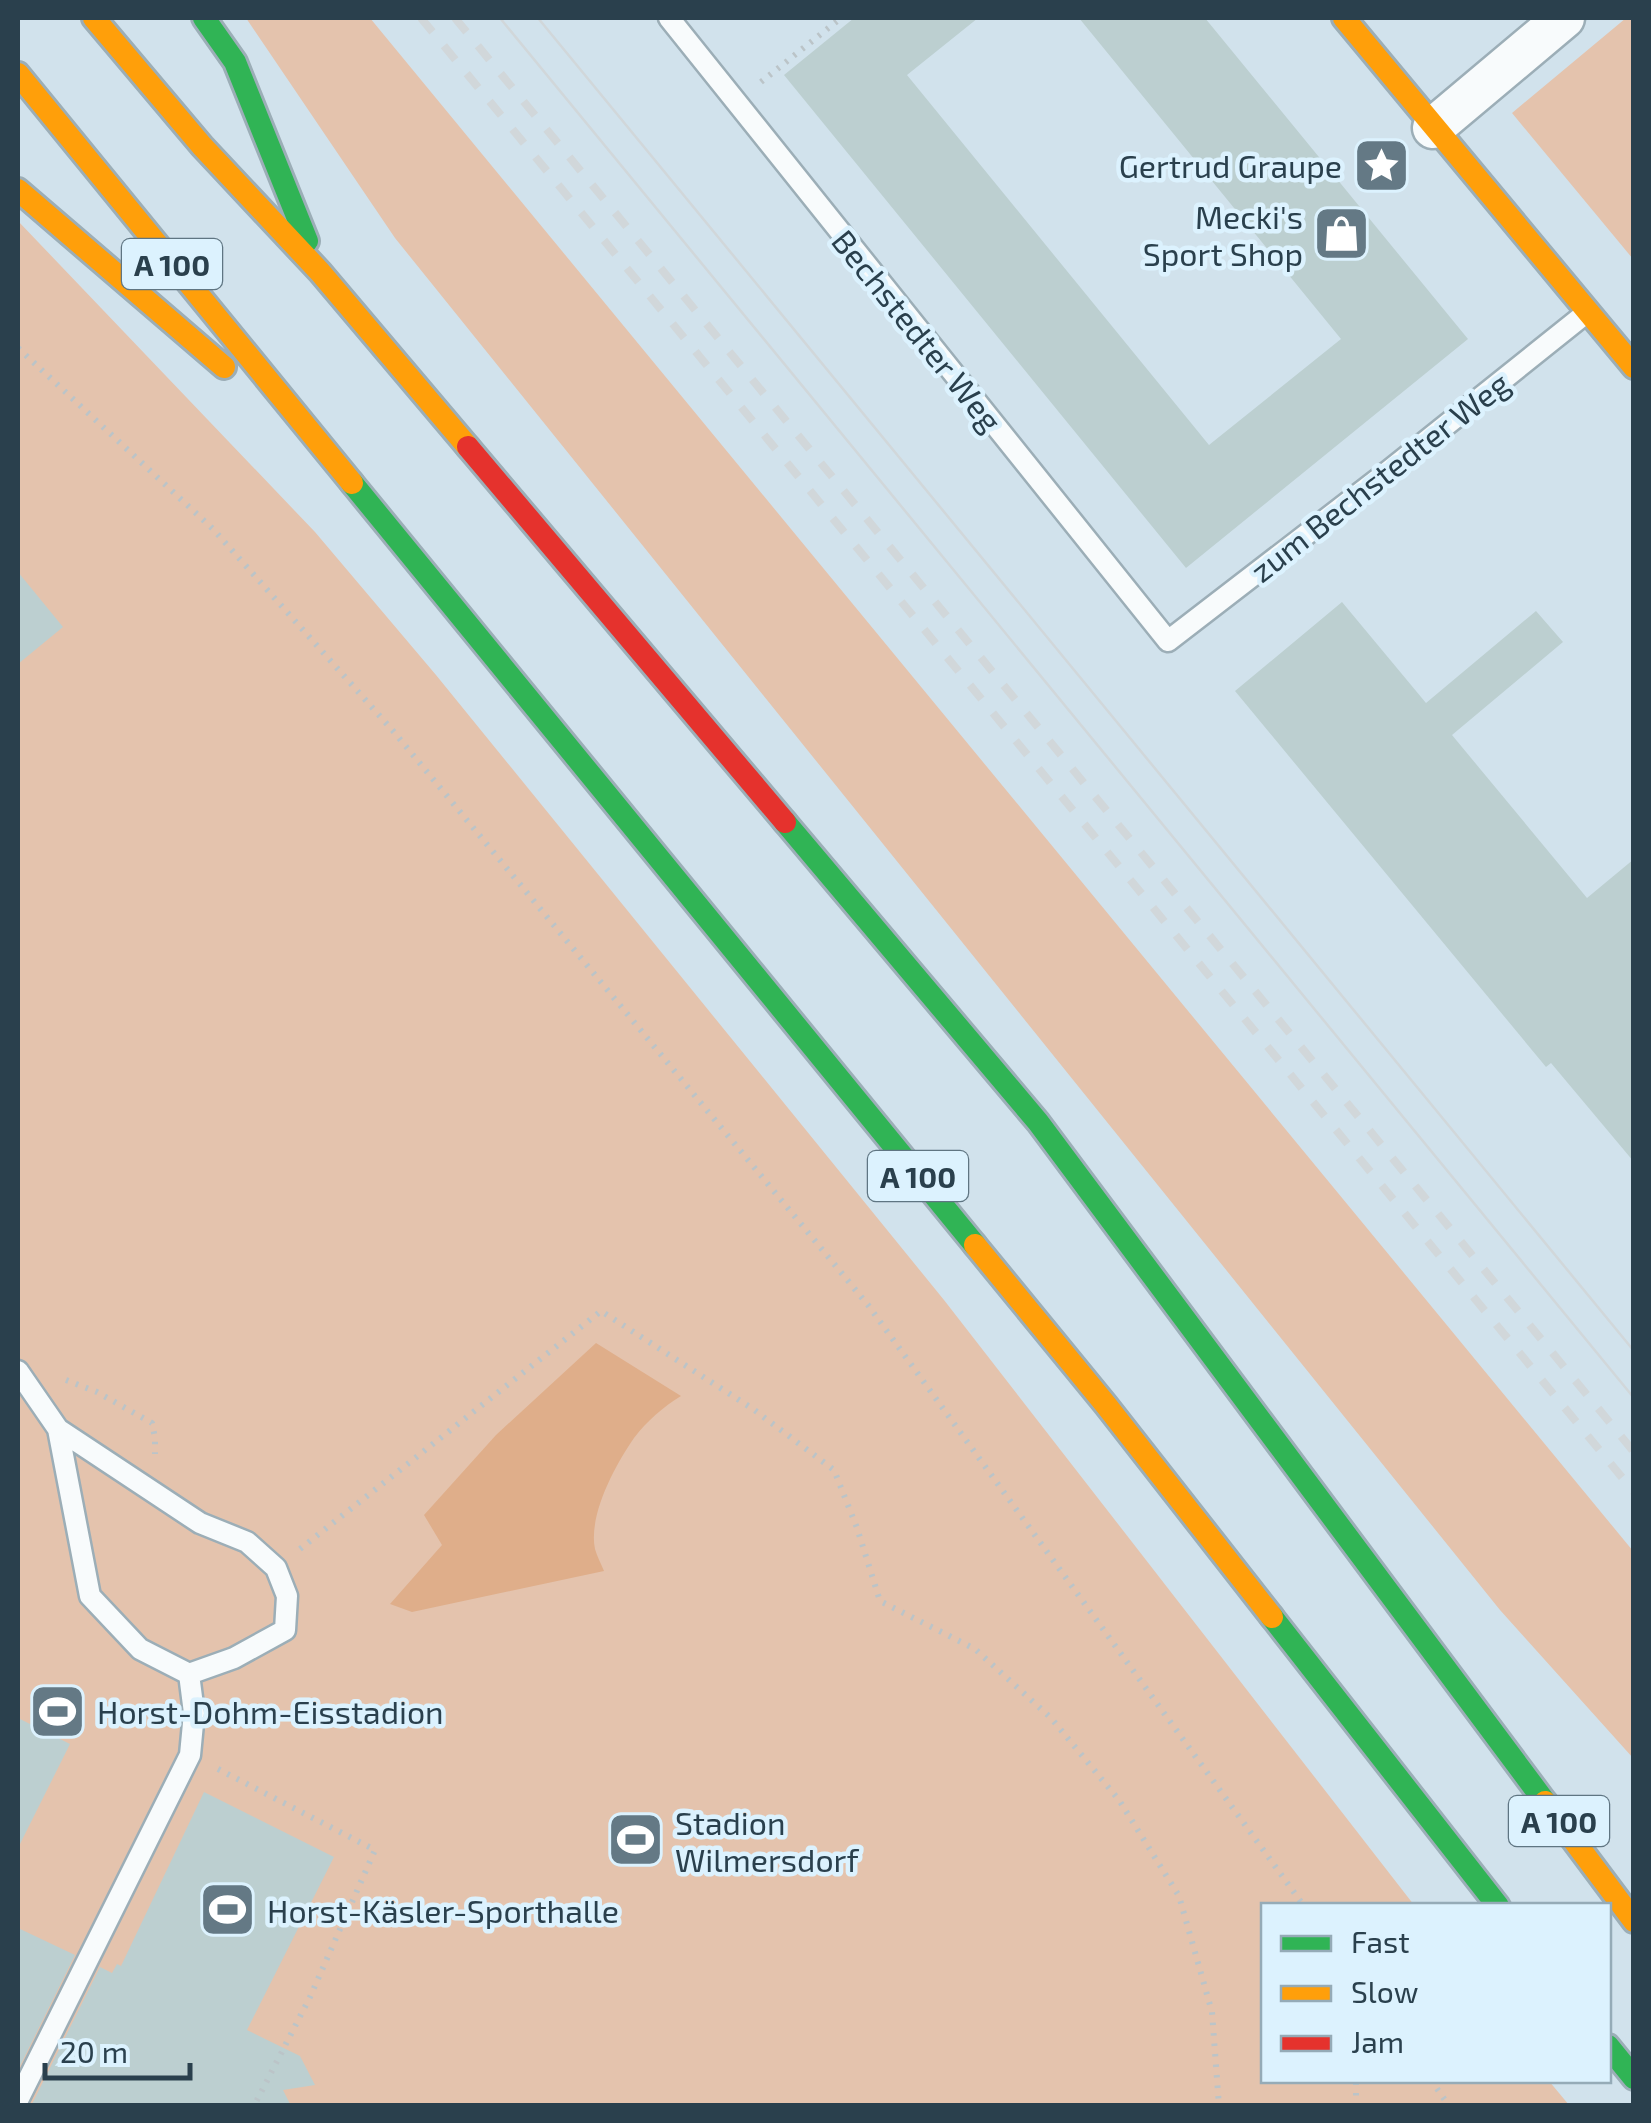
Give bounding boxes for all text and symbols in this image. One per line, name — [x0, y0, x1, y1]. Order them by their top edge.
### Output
place icon: Gertrud Graupe — [1351, 135, 1411, 195]
place label: Gertrud Graupe — [1119, 146, 1342, 184]
place label: Mecki's Sport Shop — [1143, 197, 1303, 272]
shop icon: Mecki's Sport Shop — [1312, 204, 1372, 264]
street label: Bechstedter Weg — [825, 222, 1011, 439]
road number: A 100 — [122, 239, 222, 289]
street label: zum Bechstedter Weg — [1242, 363, 1516, 589]
road number: A 100 — [868, 1151, 968, 1201]
sports icon: Horst-Dohm-Eisstadion — [28, 1681, 88, 1741]
place label: Horst-Dohm-Eisstadion — [97, 1692, 444, 1730]
road number: A 100 — [1509, 1796, 1609, 1846]
place label: Stadion Wilmersdorf — [675, 1803, 859, 1878]
sports icon: Stadion Wilmersdorf — [606, 1810, 666, 1870]
sports icon: Horst-Käsler-Sporthalle — [198, 1880, 258, 1940]
place label: Horst-Käsler-Sporthalle — [267, 1891, 619, 1929]
legend — [1261, 1903, 1611, 2083]
text: Fast — [1351, 1923, 1410, 1959]
text: Slow — [1351, 1973, 1418, 2009]
scale bar — [45, 2018, 190, 2080]
text: Jam — [1351, 2023, 1404, 2059]
text: 20 m — [60, 2033, 128, 2069]

